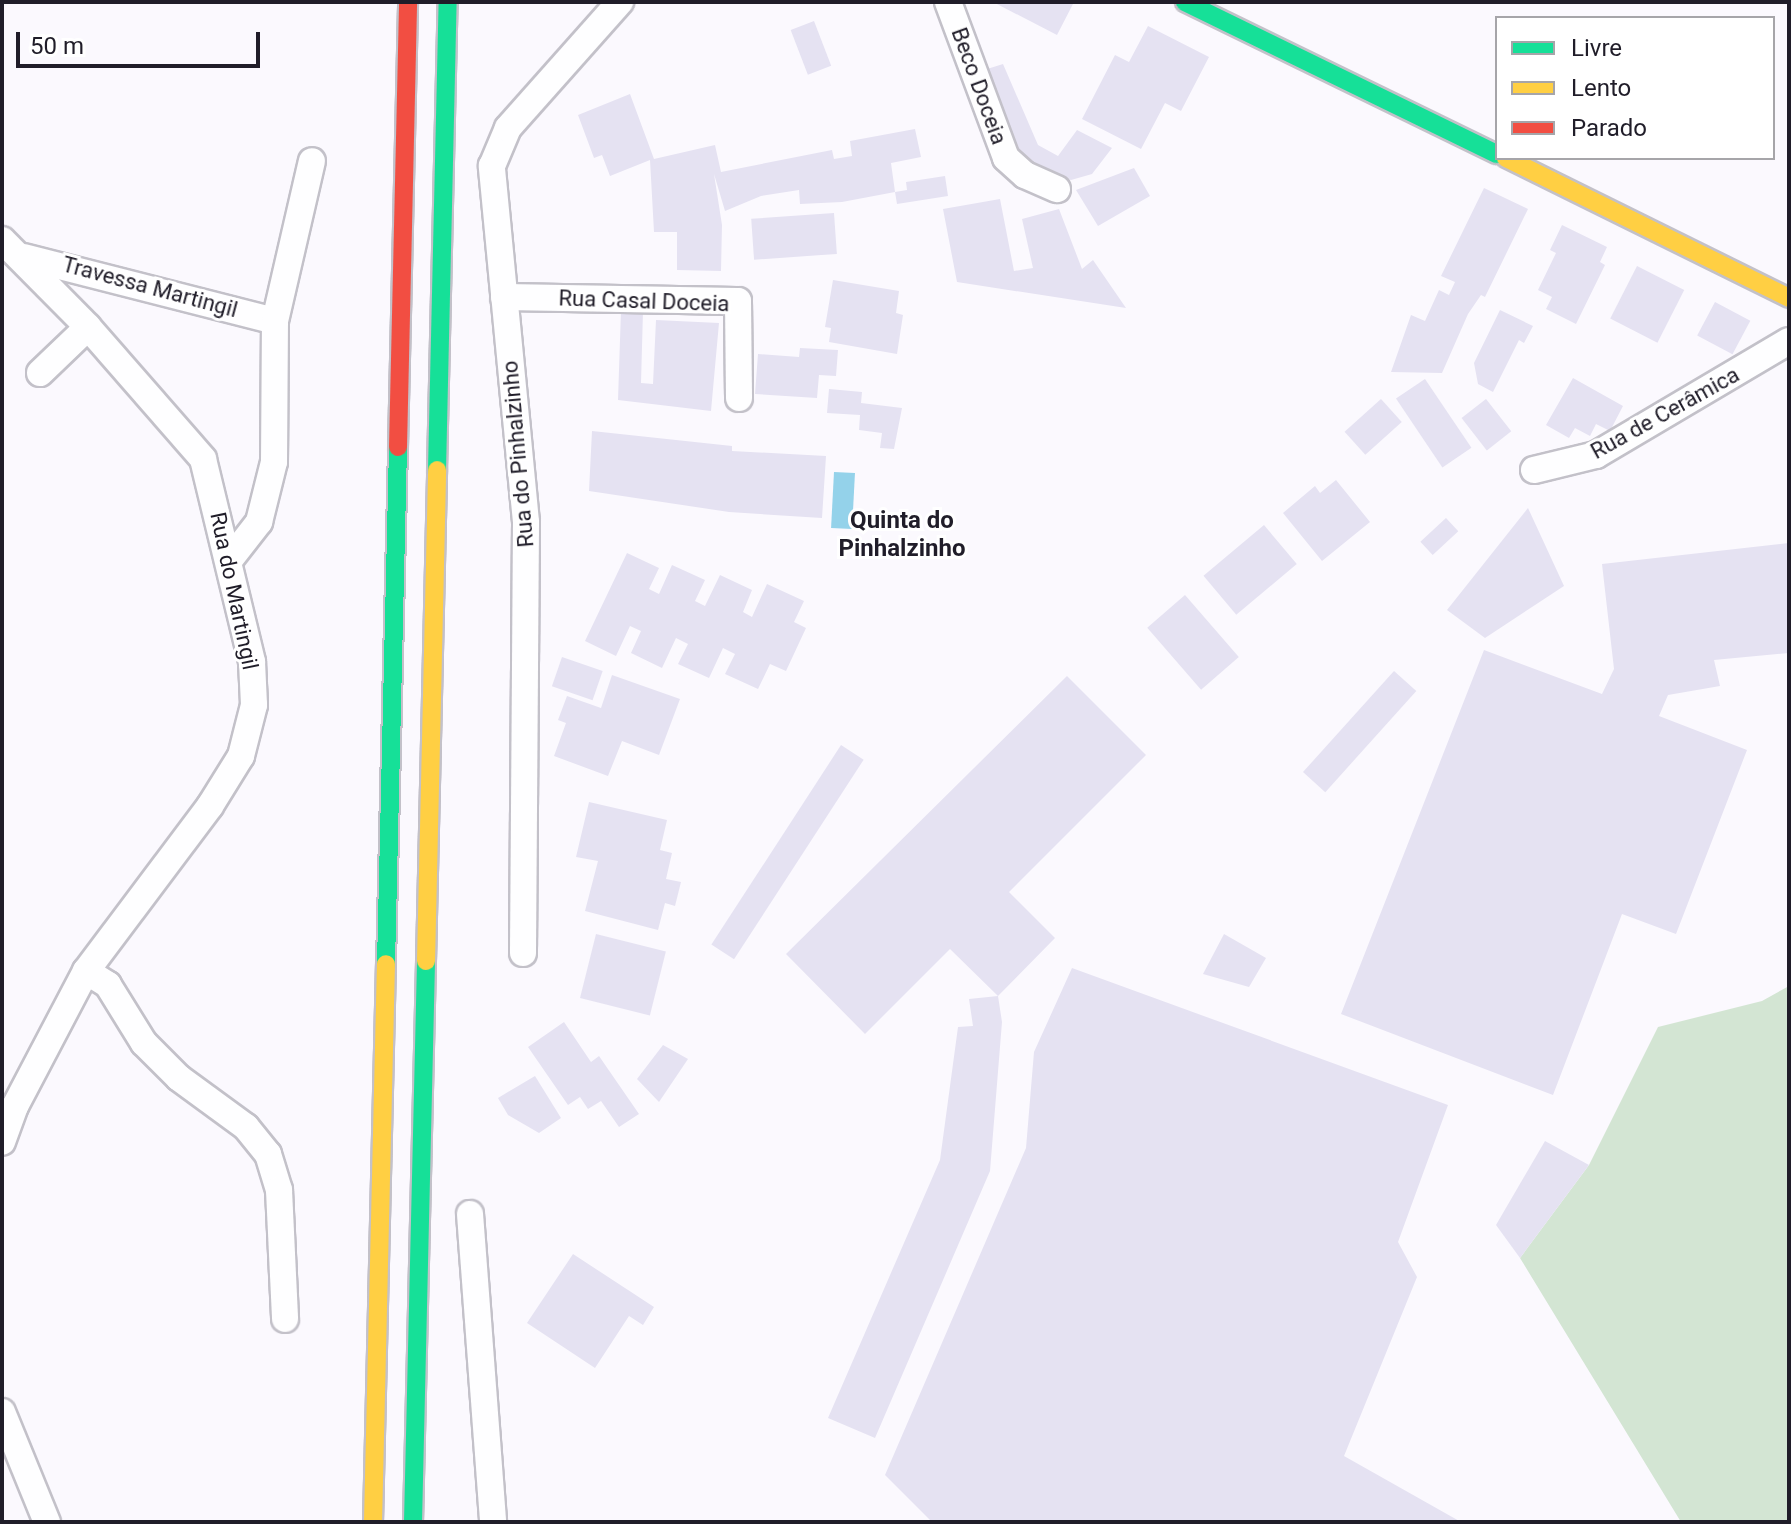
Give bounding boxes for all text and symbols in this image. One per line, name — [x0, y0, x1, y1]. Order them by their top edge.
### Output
scale bar — [20, 16, 264, 66]
legend — [1495, 16, 1775, 160]
street label: Beco Doceia — [946, 24, 1012, 148]
text: 50 m — [30, 32, 84, 60]
text: Livre — [1571, 34, 1622, 62]
text: Lento — [1571, 74, 1631, 102]
text: Parado — [1571, 114, 1647, 142]
street label: Travessa Martingil — [59, 251, 241, 323]
street label: Rua Casal Doceia — [558, 285, 730, 317]
street label: Rua do Pinhalzinho — [497, 360, 539, 548]
street label: Rua de Cerâmica — [1586, 361, 1744, 465]
district label: Quinta do Pinhalzinho — [839, 507, 965, 563]
street label: Rua do Martingil — [204, 510, 264, 672]

